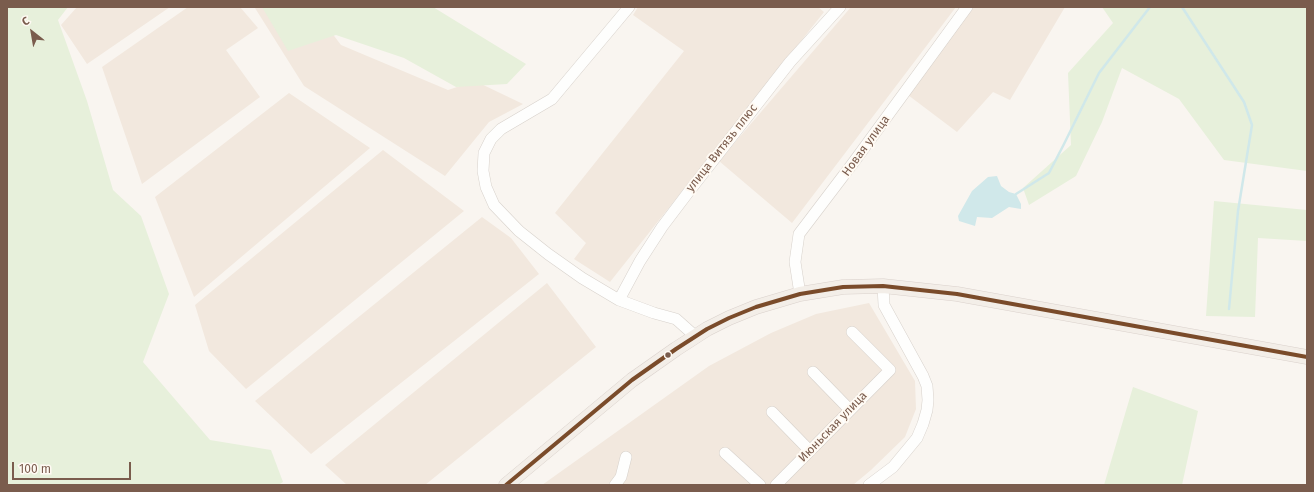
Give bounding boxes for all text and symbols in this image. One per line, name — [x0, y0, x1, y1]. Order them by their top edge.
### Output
north arrow — [12, 12, 52, 52]
text: С — [19, 14, 32, 28]
street label: улица Витязь плюс — [683, 101, 761, 195]
street label: Новая улица — [839, 113, 893, 179]
unlabelled marker — [663, 350, 673, 360]
street label: Июньская улица — [796, 389, 870, 465]
scale bar — [14, 454, 133, 480]
text: 100 m — [19, 462, 51, 476]

